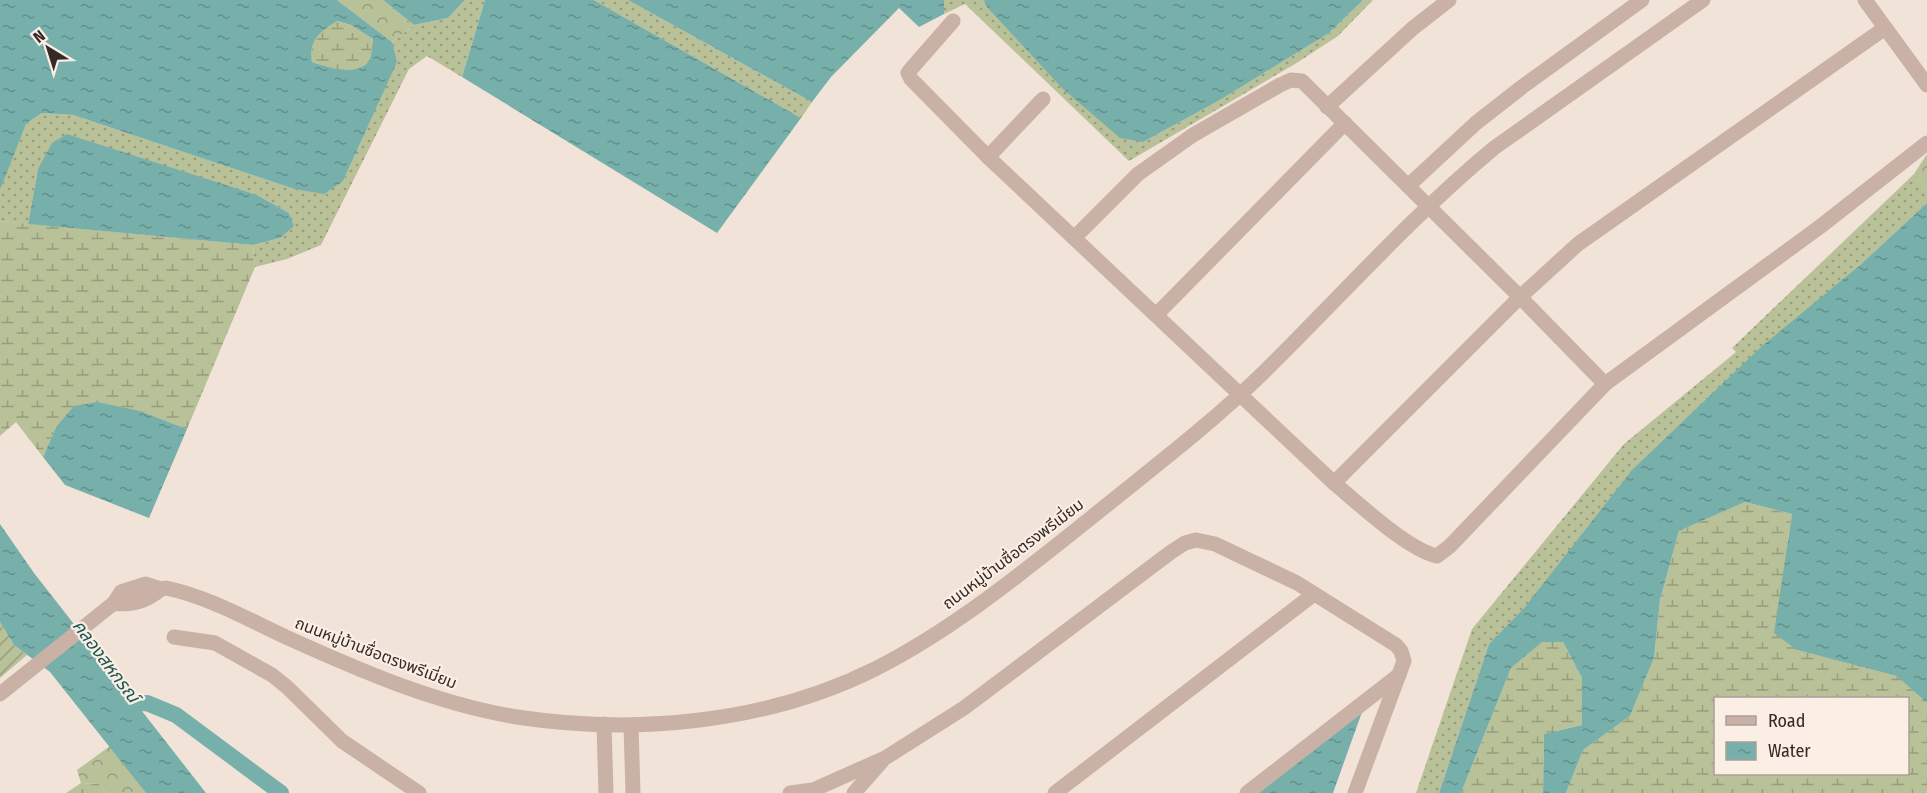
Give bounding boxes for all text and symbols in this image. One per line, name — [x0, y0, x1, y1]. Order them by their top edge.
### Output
north arrow — [18, 18, 78, 78]
text: N — [29, 26, 49, 47]
street label: ถนนหมู่บ้านซื่อตรงพรีเมี่ยม — [937, 493, 1087, 613]
street label: ถนนหมู่บ้านซื่อตรงพรีเมี่ยม — [292, 611, 460, 693]
water label: คลองสหกรณ์ — [68, 615, 146, 709]
legend — [1714, 697, 1909, 775]
text: Road — [1768, 710, 1805, 732]
text: Water — [1768, 740, 1811, 762]

